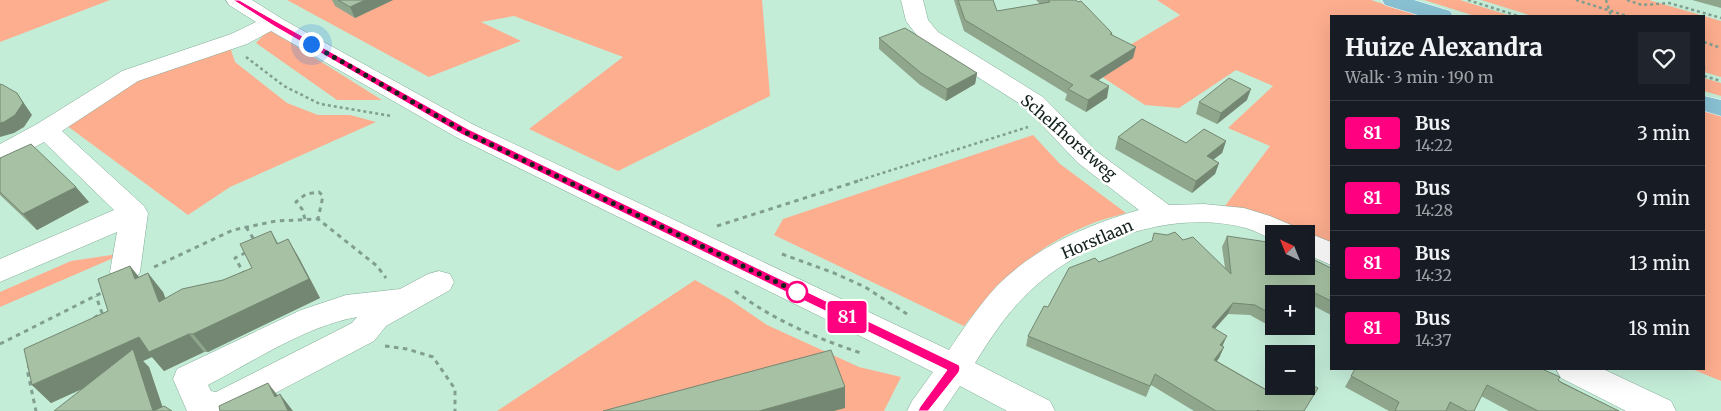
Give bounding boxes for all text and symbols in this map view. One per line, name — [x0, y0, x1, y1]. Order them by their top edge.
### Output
your location — [299, 32, 324, 57]
text: Huize Alexandra — [1345, 32, 1543, 63]
button: heart — [1638, 32, 1690, 84]
text: Walk · 3 min · 190 m — [1345, 67, 1494, 87]
street label: Schelfhorstweg — [1017, 90, 1121, 184]
text: Bus — [1415, 111, 1450, 135]
text: 81 — [1363, 121, 1382, 144]
text: 3 min — [1637, 121, 1690, 145]
text: 14:22 — [1415, 135, 1453, 155]
text: Bus — [1415, 176, 1450, 200]
text: 81 — [1363, 186, 1382, 209]
text: 9 min — [1636, 186, 1690, 210]
text: 14:28 — [1415, 200, 1453, 220]
street label: Horstlaan — [1058, 215, 1136, 263]
north arrow — [1265, 225, 1315, 275]
map controls — [1265, 225, 1315, 395]
text: Bus — [1415, 241, 1450, 265]
text: 81 — [1363, 251, 1382, 274]
text: 13 min — [1629, 251, 1690, 275]
text: 14:32 — [1415, 265, 1452, 285]
unlabelled marker — [786, 281, 808, 303]
button: + — [1265, 285, 1315, 335]
line badge: 81 — [824, 301, 870, 333]
text: 81 — [838, 305, 856, 328]
text: Bus — [1415, 306, 1450, 330]
text: 81 — [1363, 316, 1382, 339]
text: 18 min — [1629, 316, 1690, 340]
text: 14:37 — [1415, 330, 1452, 350]
button: − — [1265, 345, 1315, 395]

